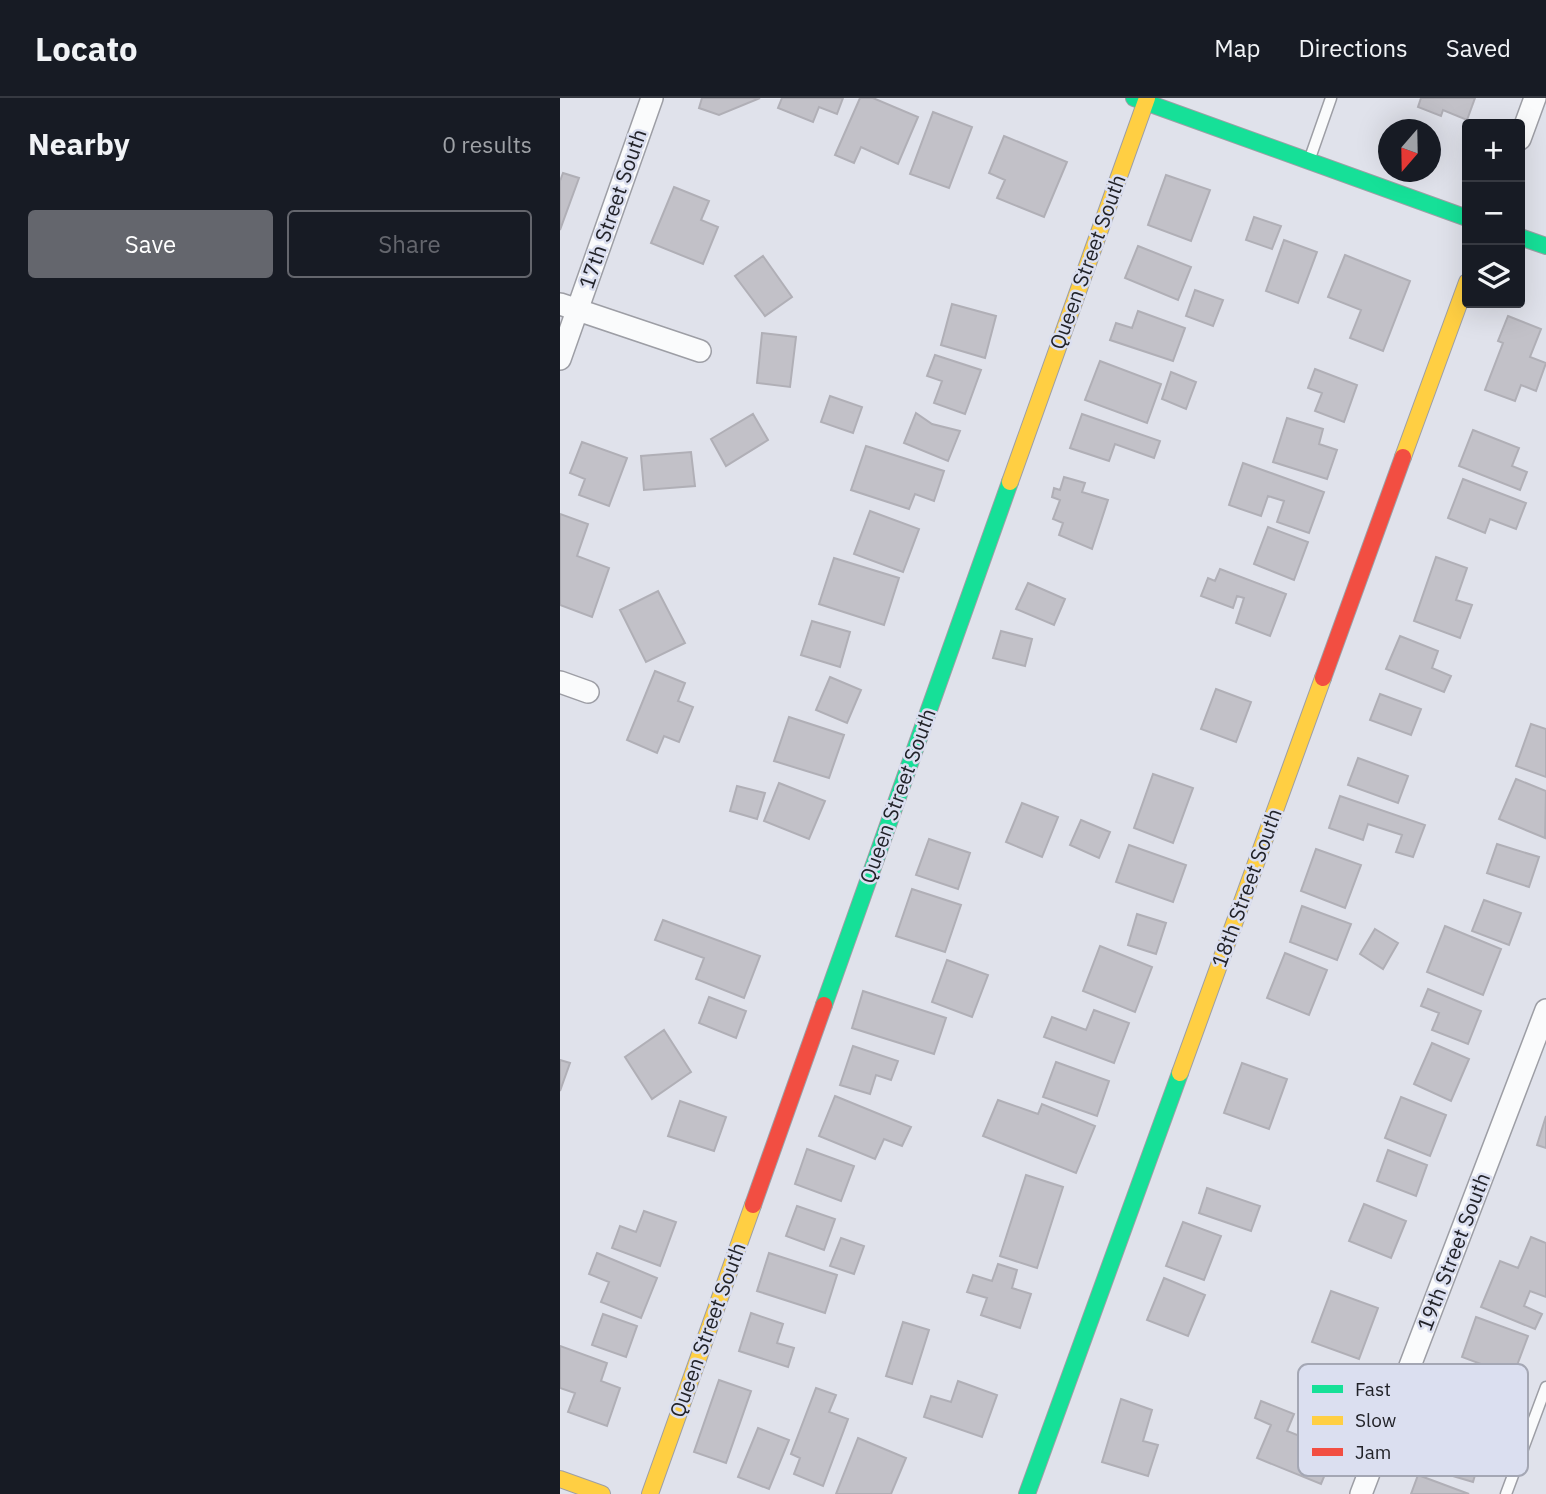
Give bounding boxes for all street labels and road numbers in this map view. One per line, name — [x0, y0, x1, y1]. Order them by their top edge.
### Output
street label: 17th Street South — [572, 125, 653, 292]
street label: Queen Street South — [1042, 170, 1132, 353]
street label: Queen Street South — [852, 704, 942, 887]
street label: 18th Street South — [1204, 804, 1288, 971]
street label: 19th Street South — [1410, 1169, 1496, 1335]
street label: Queen Street South — [662, 1238, 752, 1421]

